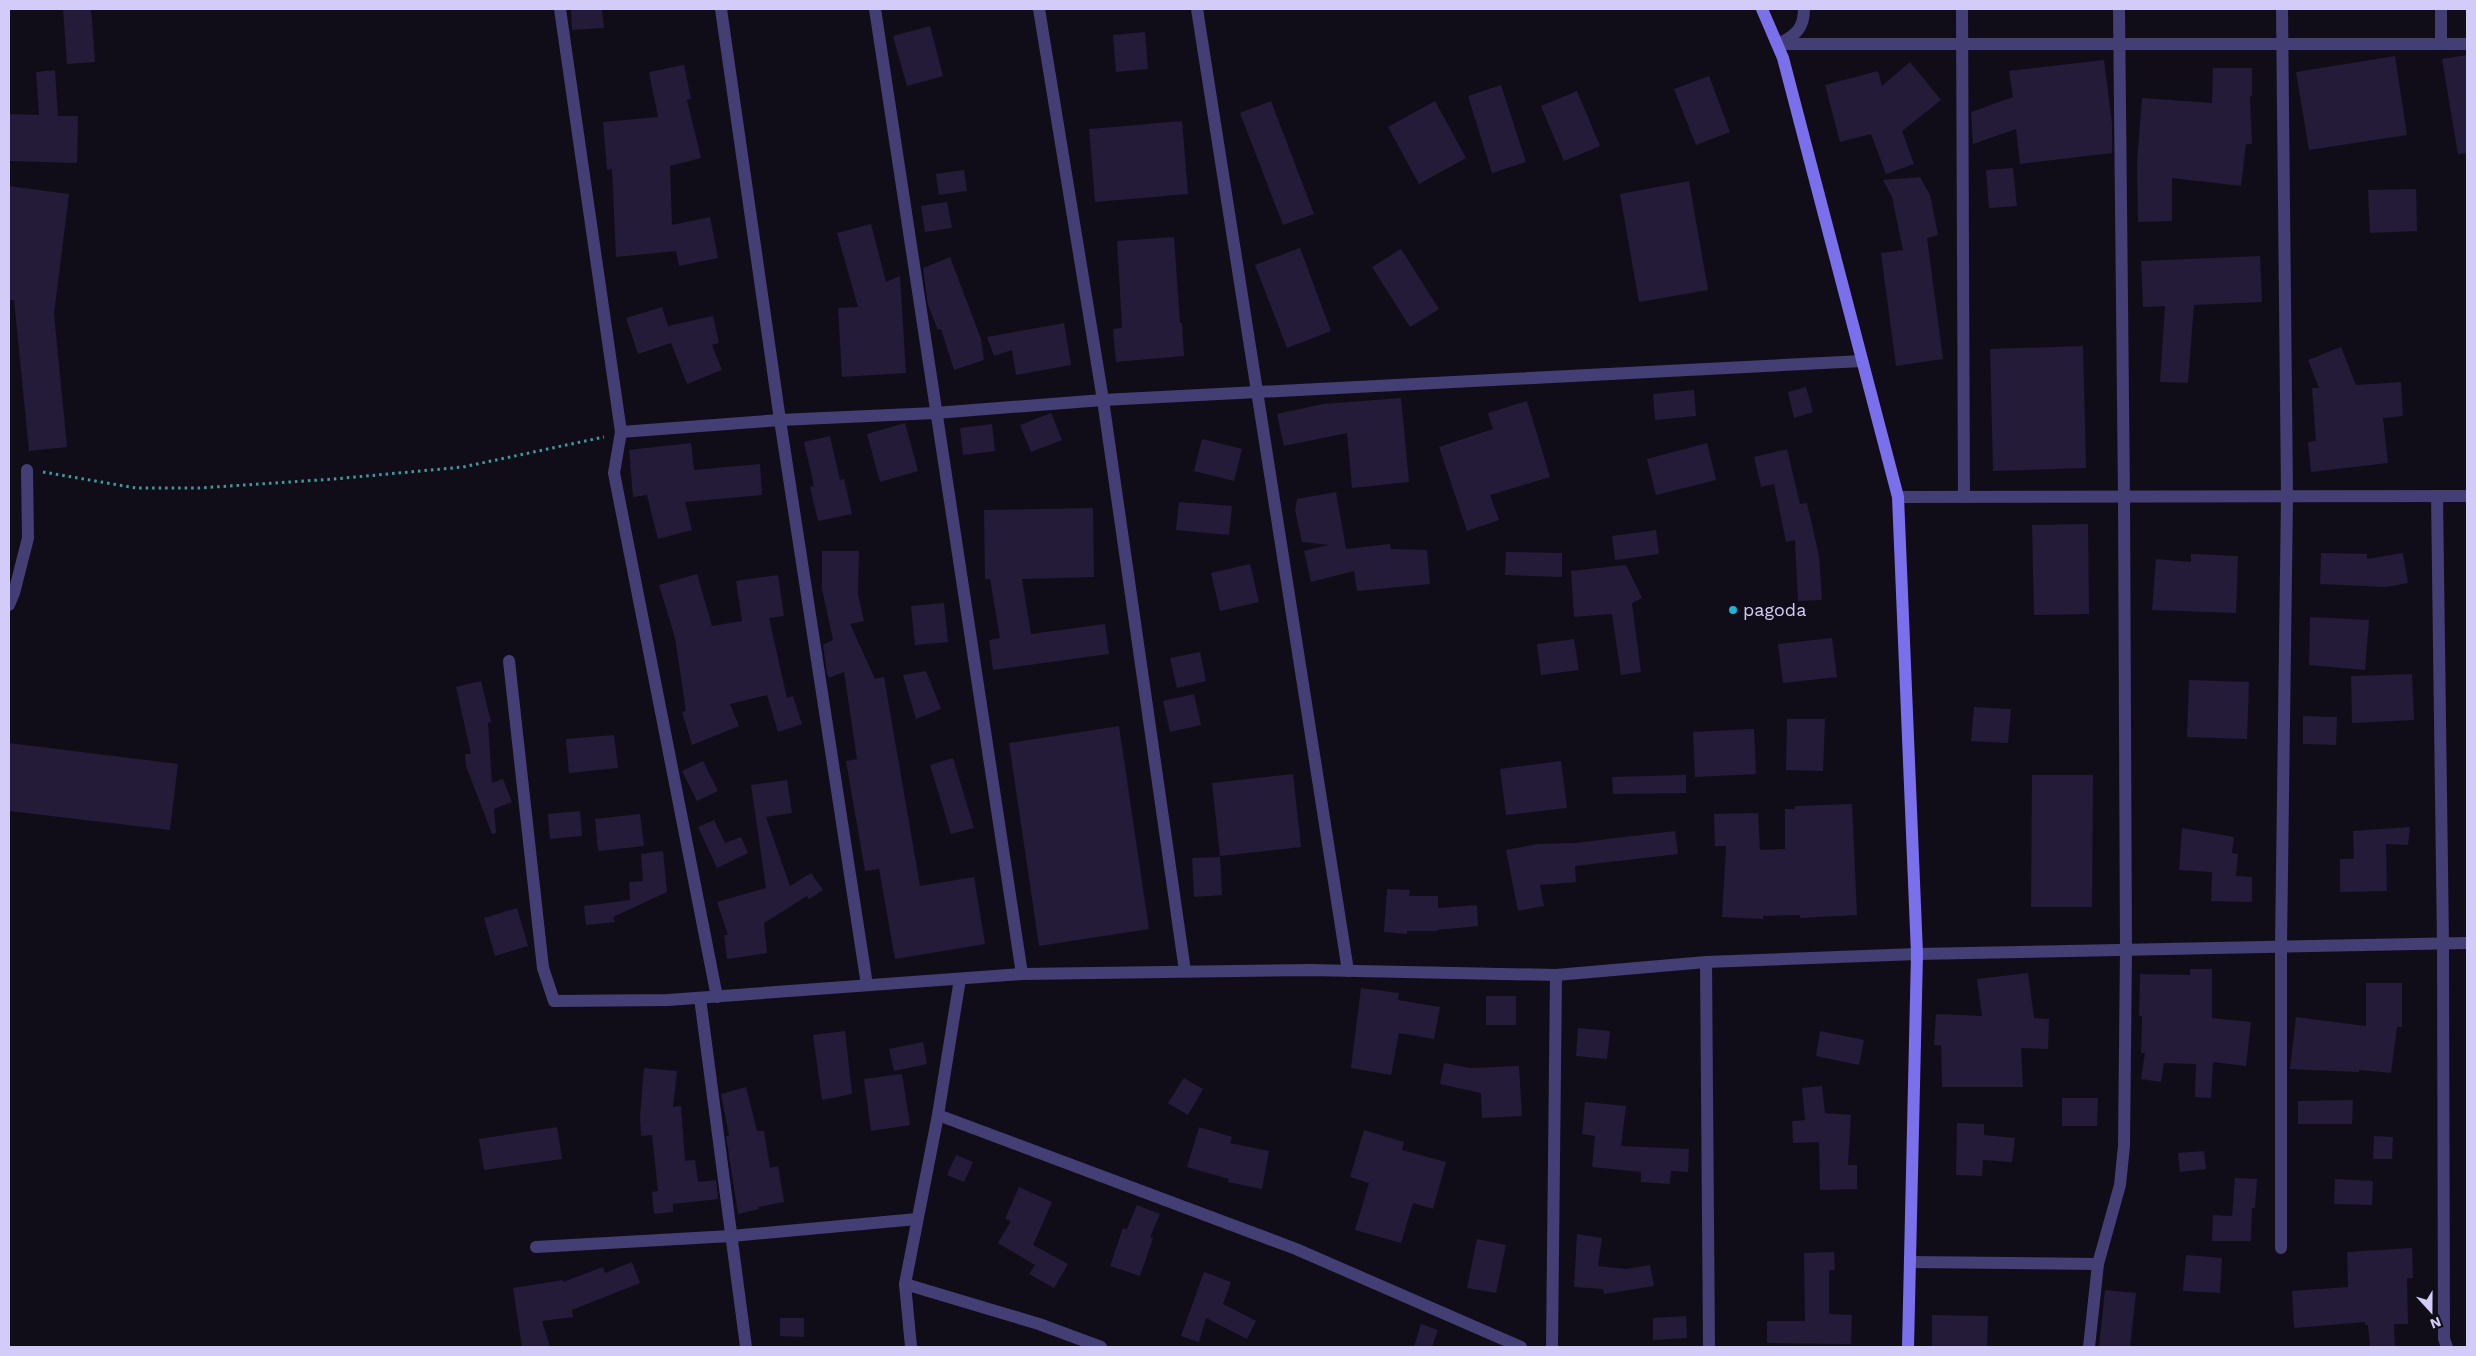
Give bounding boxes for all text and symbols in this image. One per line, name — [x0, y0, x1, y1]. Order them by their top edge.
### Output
place label: pagoda — [1743, 599, 1806, 620]
marker: pagoda — [1727, 604, 1739, 616]
north arrow — [2406, 1286, 2456, 1336]
text: N — [2428, 1314, 2443, 1332]

